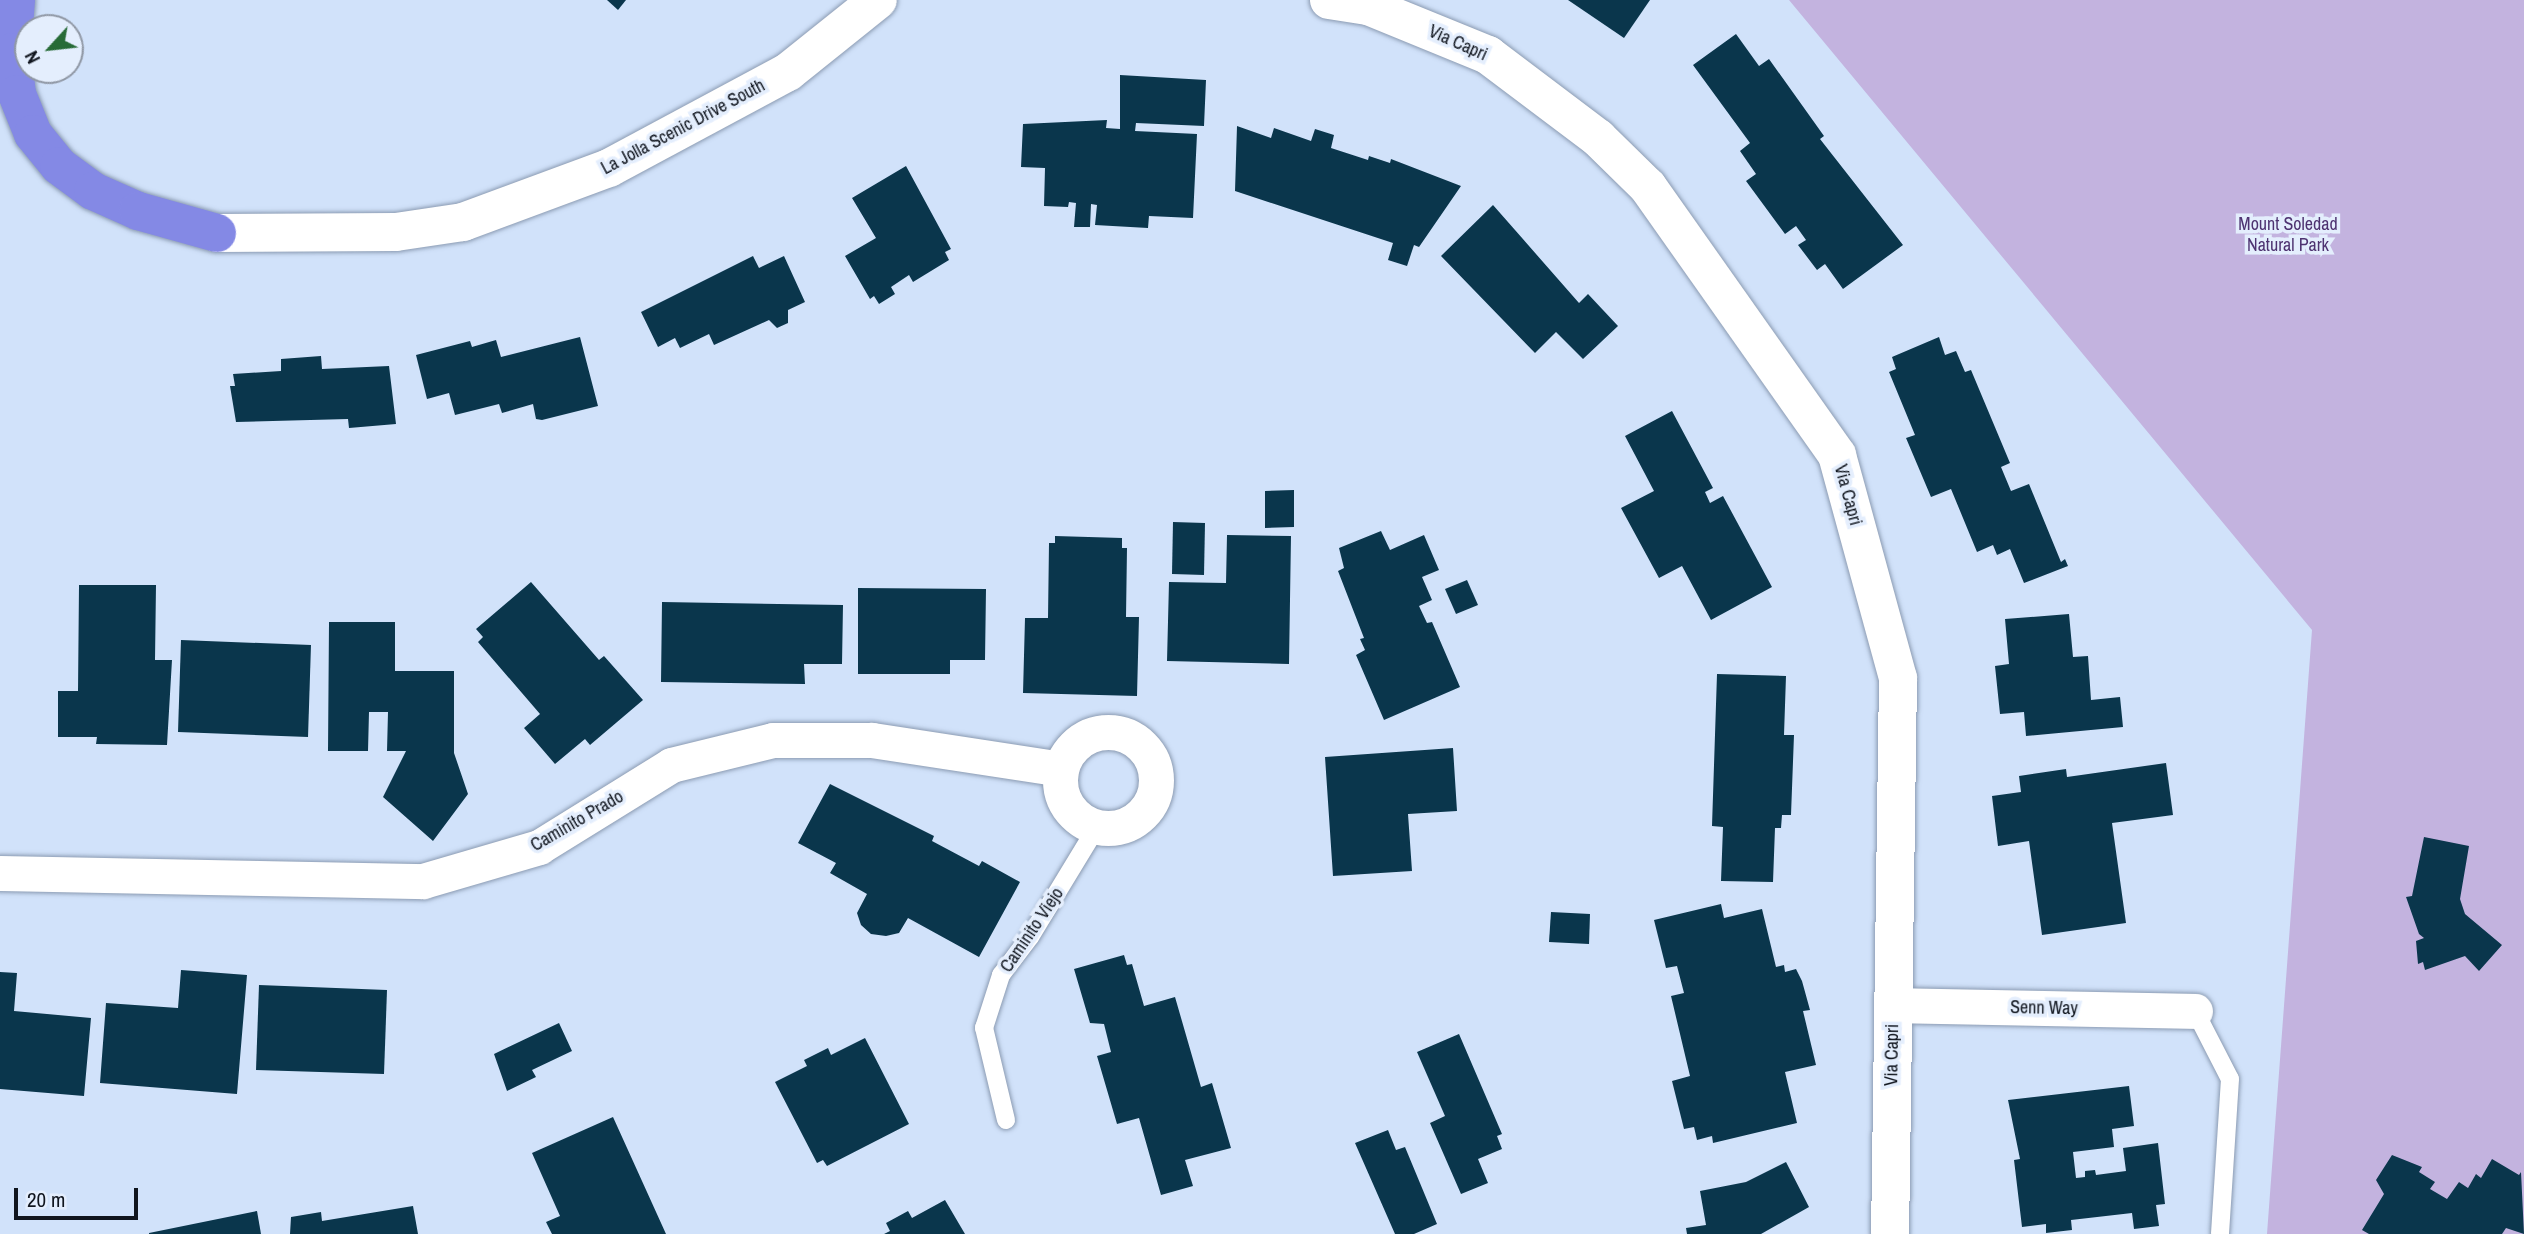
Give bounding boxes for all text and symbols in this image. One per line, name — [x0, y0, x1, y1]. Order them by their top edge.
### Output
north arrow — [14, 14, 84, 84]
street label: Via Capri — [1425, 21, 1491, 65]
text: N — [18, 47, 46, 69]
street label: La Jolla Scenic Drive South — [598, 75, 768, 179]
park label: Mount Soledad Natural Park — [2238, 214, 2338, 256]
street label: Via Capri — [1830, 462, 1866, 528]
street label: Caminito Prado — [527, 786, 627, 856]
street label: Caminito Viejo — [996, 884, 1068, 976]
street label: Senn Way — [2010, 997, 2078, 1019]
street label: Via Capri — [1881, 1024, 1903, 1086]
scale bar — [18, 1174, 142, 1218]
text: 20 m — [27, 1185, 65, 1214]

